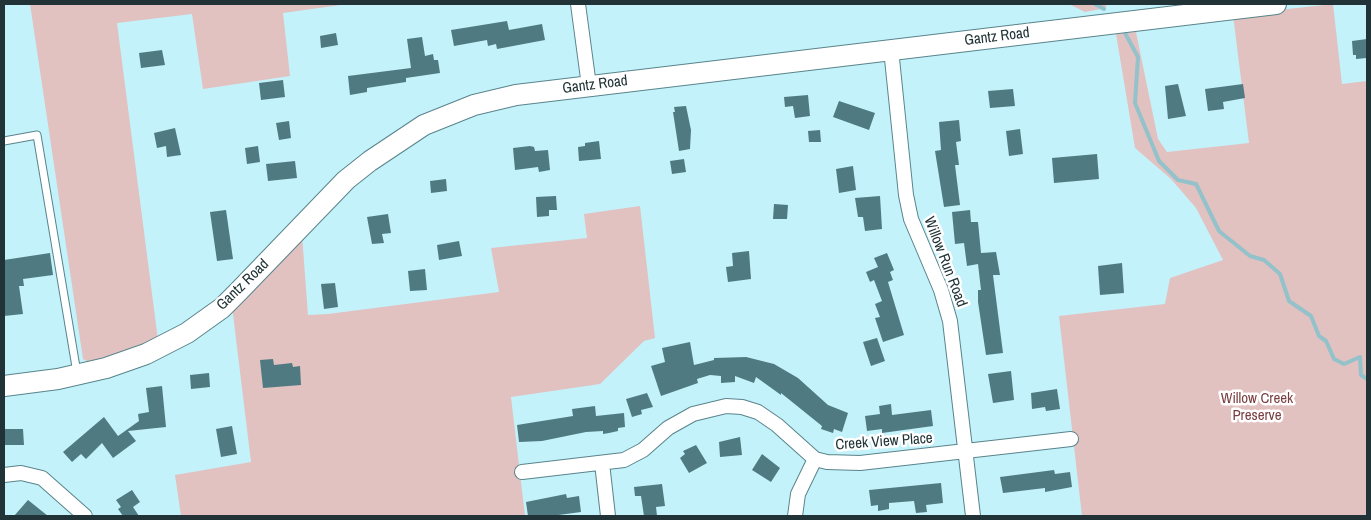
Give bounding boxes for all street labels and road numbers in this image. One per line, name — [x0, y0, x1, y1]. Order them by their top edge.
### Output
street label: Gantz Road — [963, 24, 1031, 50]
street label: Gantz Road — [561, 72, 629, 98]
street label: Willow Run Road — [920, 214, 970, 310]
street label: Gantz Road — [213, 256, 273, 314]
street label: Creek View Place — [835, 430, 933, 454]

